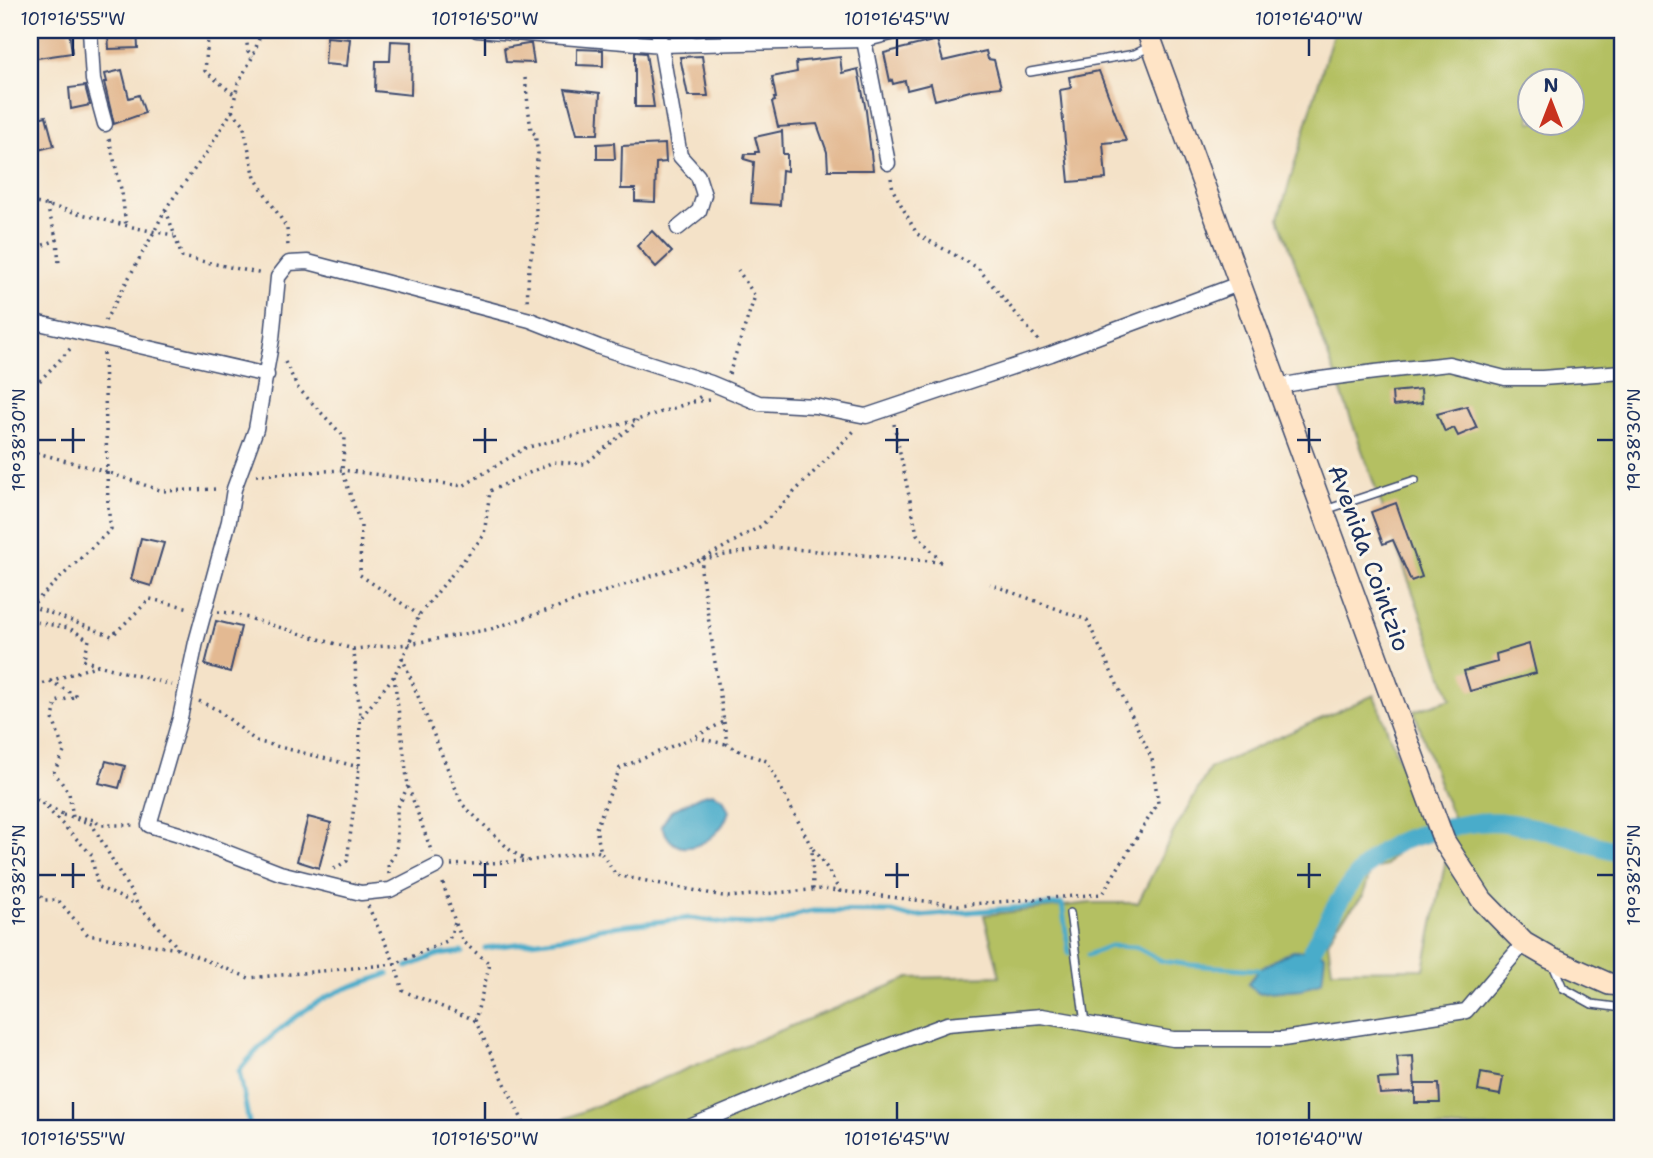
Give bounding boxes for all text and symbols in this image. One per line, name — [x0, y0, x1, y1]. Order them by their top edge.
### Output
text: 101°16'55"W — [20, 7, 126, 31]
text: 101°16'50"W — [431, 7, 539, 31]
text: 101°16'45"W — [844, 7, 950, 31]
text: 101°16'40"W — [1255, 7, 1363, 31]
north arrow — [1516, 66, 1586, 136]
text: N — [1543, 73, 1559, 98]
text: 19°38'30"N — [7, 388, 31, 492]
text: 19°38'30"N — [1622, 388, 1646, 492]
street label: Avenida Cointzio — [1320, 460, 1418, 656]
text: 19°38'25"N — [7, 824, 31, 926]
text: 19°38'25"N — [1622, 824, 1646, 926]
text: 101°16'55"W — [20, 1127, 126, 1151]
text: 101°16'50"W — [431, 1127, 539, 1151]
text: 101°16'45"W — [844, 1127, 950, 1151]
text: 101°16'40"W — [1255, 1127, 1363, 1151]

